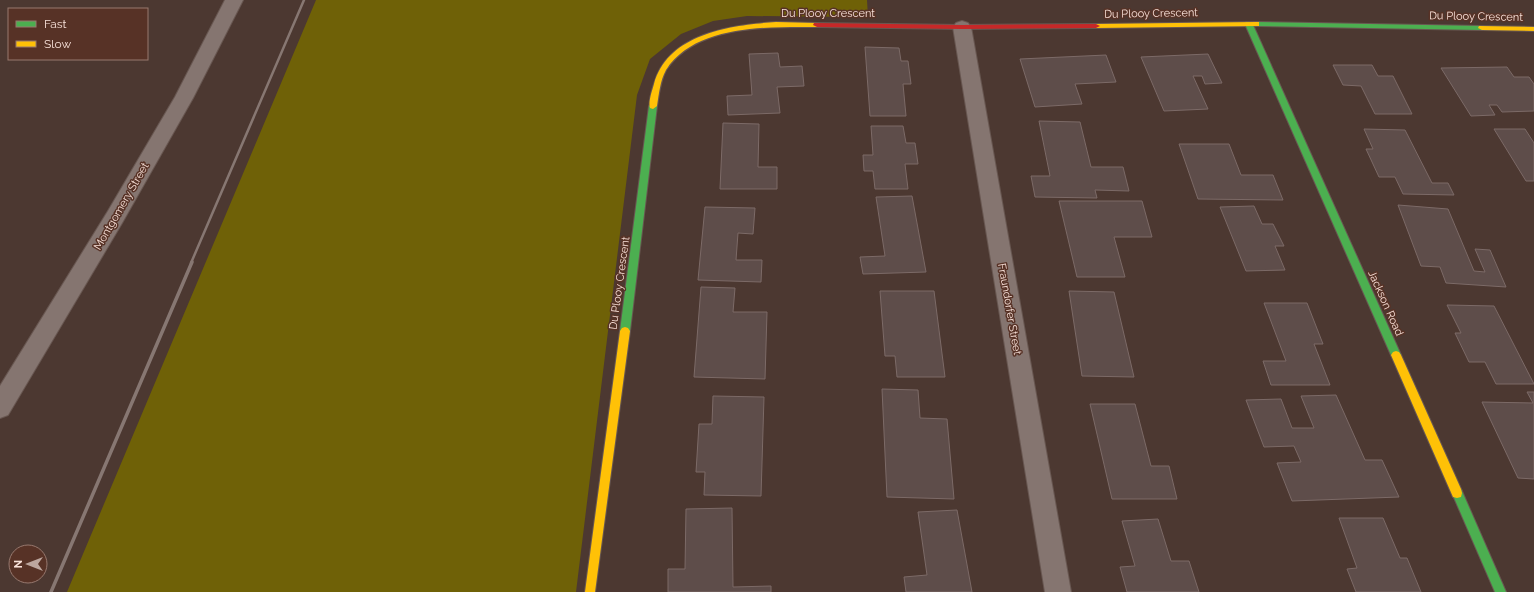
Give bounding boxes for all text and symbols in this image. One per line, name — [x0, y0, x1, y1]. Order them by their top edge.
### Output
street label: Du Plooy Crescent — [1104, 6, 1198, 21]
street label: Du Plooy Crescent — [781, 7, 875, 20]
legend — [8, 8, 148, 60]
street label: Du Plooy Crescent — [1429, 9, 1523, 24]
text: Fast — [44, 17, 67, 31]
text: Slow — [44, 37, 71, 51]
street label: Montgomery Street — [91, 160, 152, 252]
street label: Du Plooy Crescent — [607, 235, 633, 330]
street label: Fraundorfer Street — [995, 262, 1024, 356]
street label: Jackson Road — [1365, 268, 1406, 338]
north arrow — [8, 544, 48, 584]
text: N — [12, 560, 25, 568]

